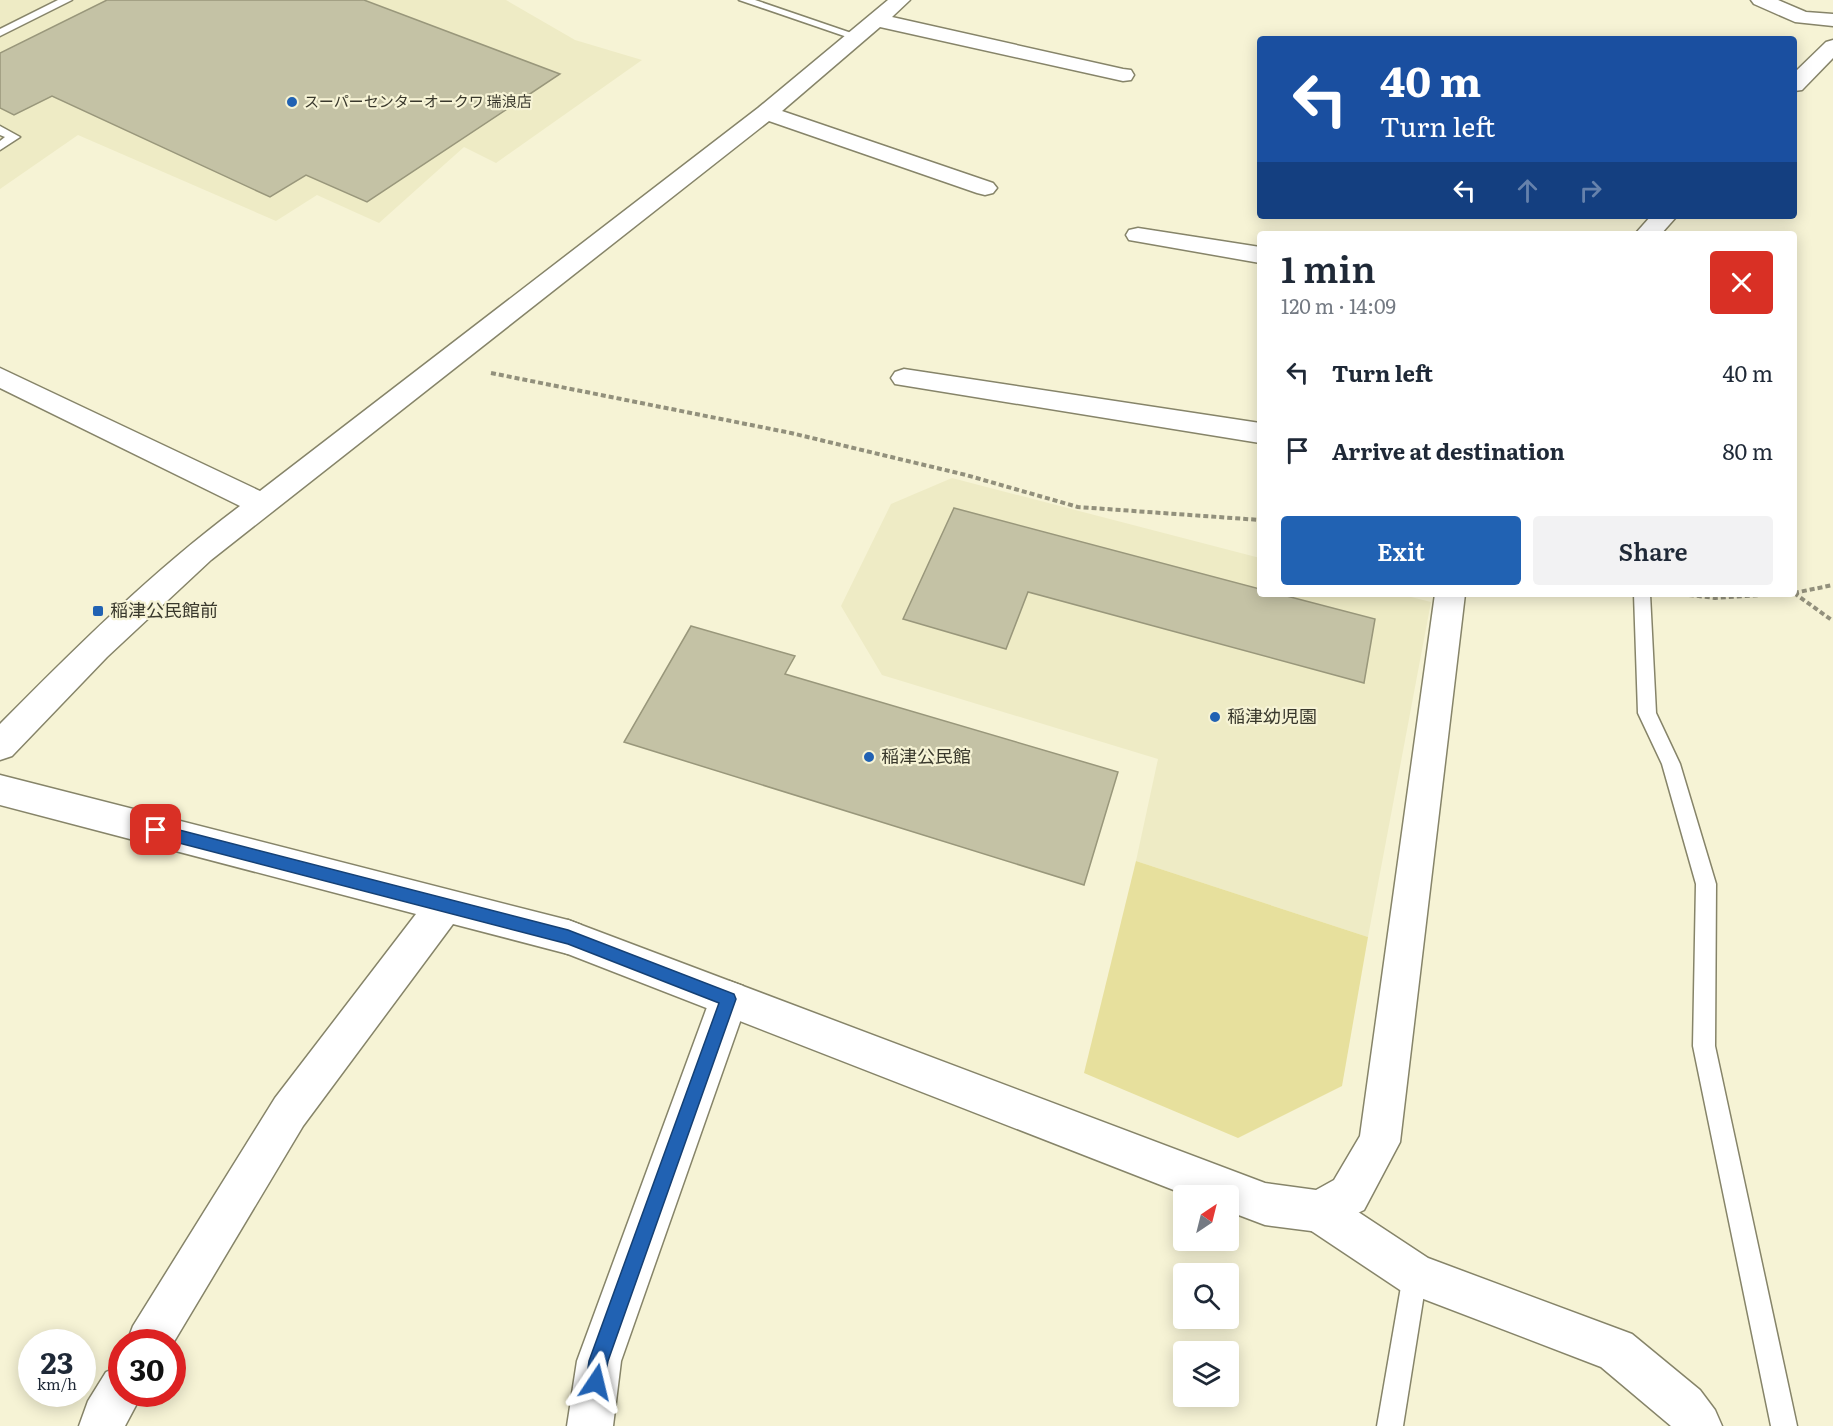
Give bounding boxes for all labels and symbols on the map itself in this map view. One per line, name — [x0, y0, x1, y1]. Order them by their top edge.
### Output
place label: スーパーセンターオークワ 瑞浪店 — [304, 89, 532, 112]
marker: スーパーセンターオークワ 瑞浪店 — [285, 95, 299, 109]
place label: 稲津公民館前 — [110, 596, 218, 623]
marker: 稲津公民館前 — [91, 604, 105, 618]
place label: 稲津幼児園 — [1227, 702, 1317, 729]
marker: 稲津幼児園 — [1208, 710, 1222, 724]
place label: 稲津公民館 — [881, 742, 971, 769]
marker: 稲津公民館 — [862, 750, 876, 764]
pin — [130, 804, 181, 855]
north arrow — [1173, 1185, 1239, 1251]
speed limit sign: 30 — [108, 1329, 186, 1407]
position arrow — [564, 1350, 628, 1414]

